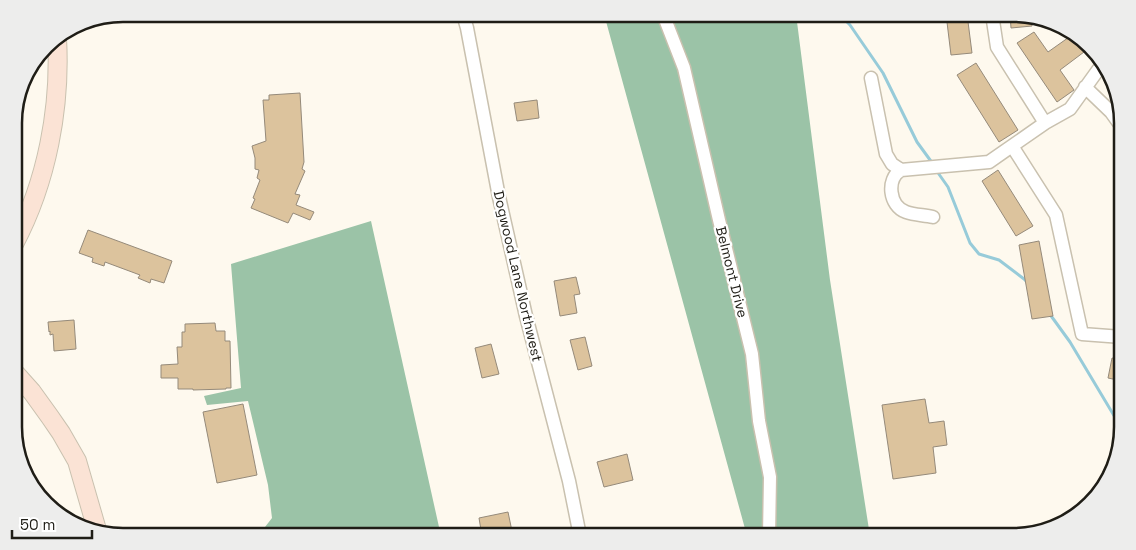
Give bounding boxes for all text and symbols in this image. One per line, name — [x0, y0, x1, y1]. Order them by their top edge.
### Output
street label: Dogwood Lane Northwest — [490, 189, 546, 363]
street label: Belmont Drive — [712, 224, 752, 320]
scale bar — [12, 508, 92, 540]
text: 50 m — [20, 515, 55, 534]

